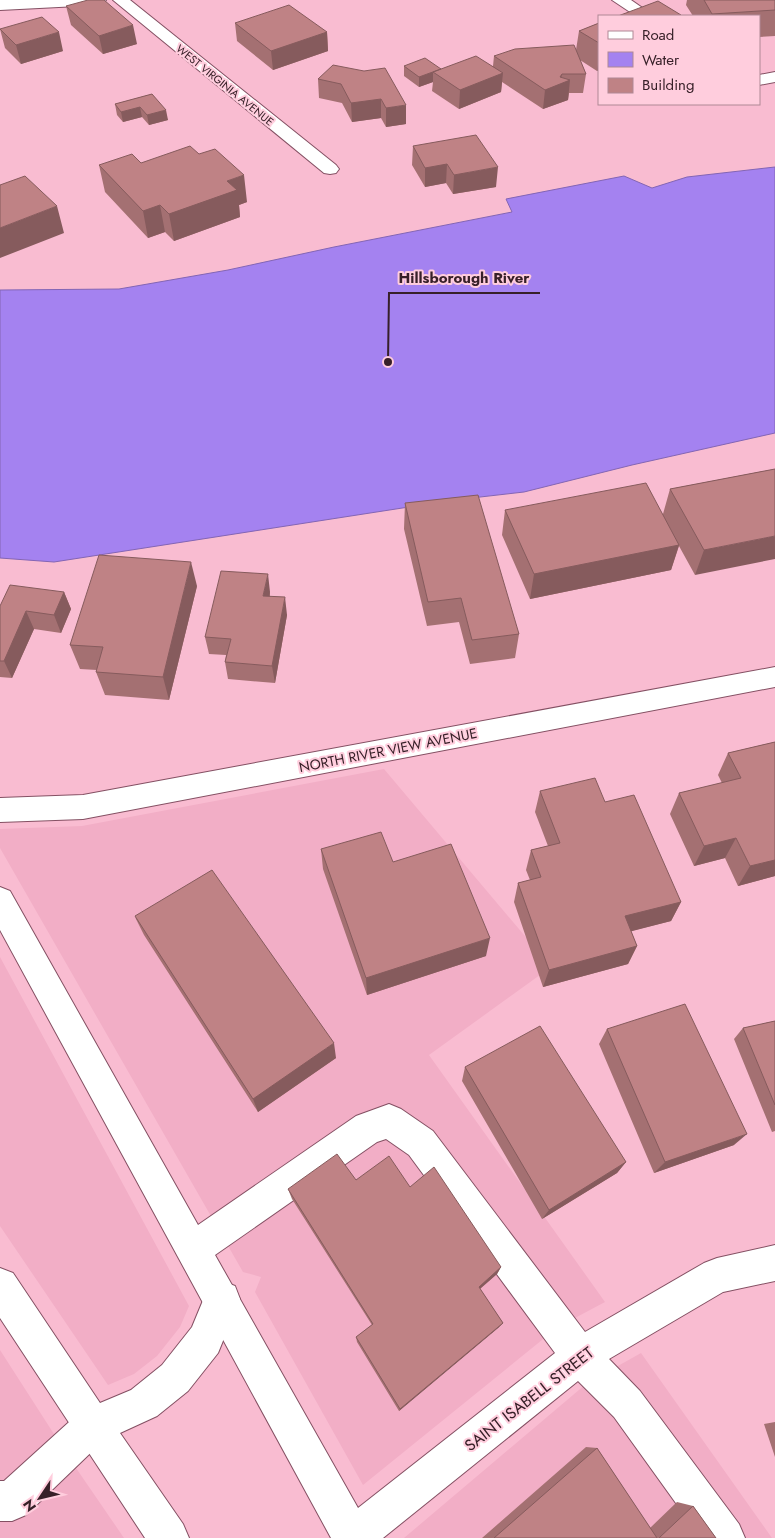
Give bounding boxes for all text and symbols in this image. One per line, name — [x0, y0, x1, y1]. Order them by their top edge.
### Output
legend — [598, 15, 760, 105]
text: Road — [642, 24, 674, 46]
street label: WEST VIRGINIA AVENUE — [173, 41, 277, 129]
text: Water — [642, 49, 680, 71]
text: Building — [642, 74, 694, 96]
callout: Hillsborough River — [389, 263, 540, 293]
text: Hillsborough River — [399, 267, 530, 289]
street label: NORTH RIVER VIEW AVENUE — [297, 723, 479, 777]
street label: SAINT ISABELL STREET — [460, 1341, 599, 1457]
north arrow — [15, 1473, 65, 1523]
text: N — [18, 1495, 41, 1516]

